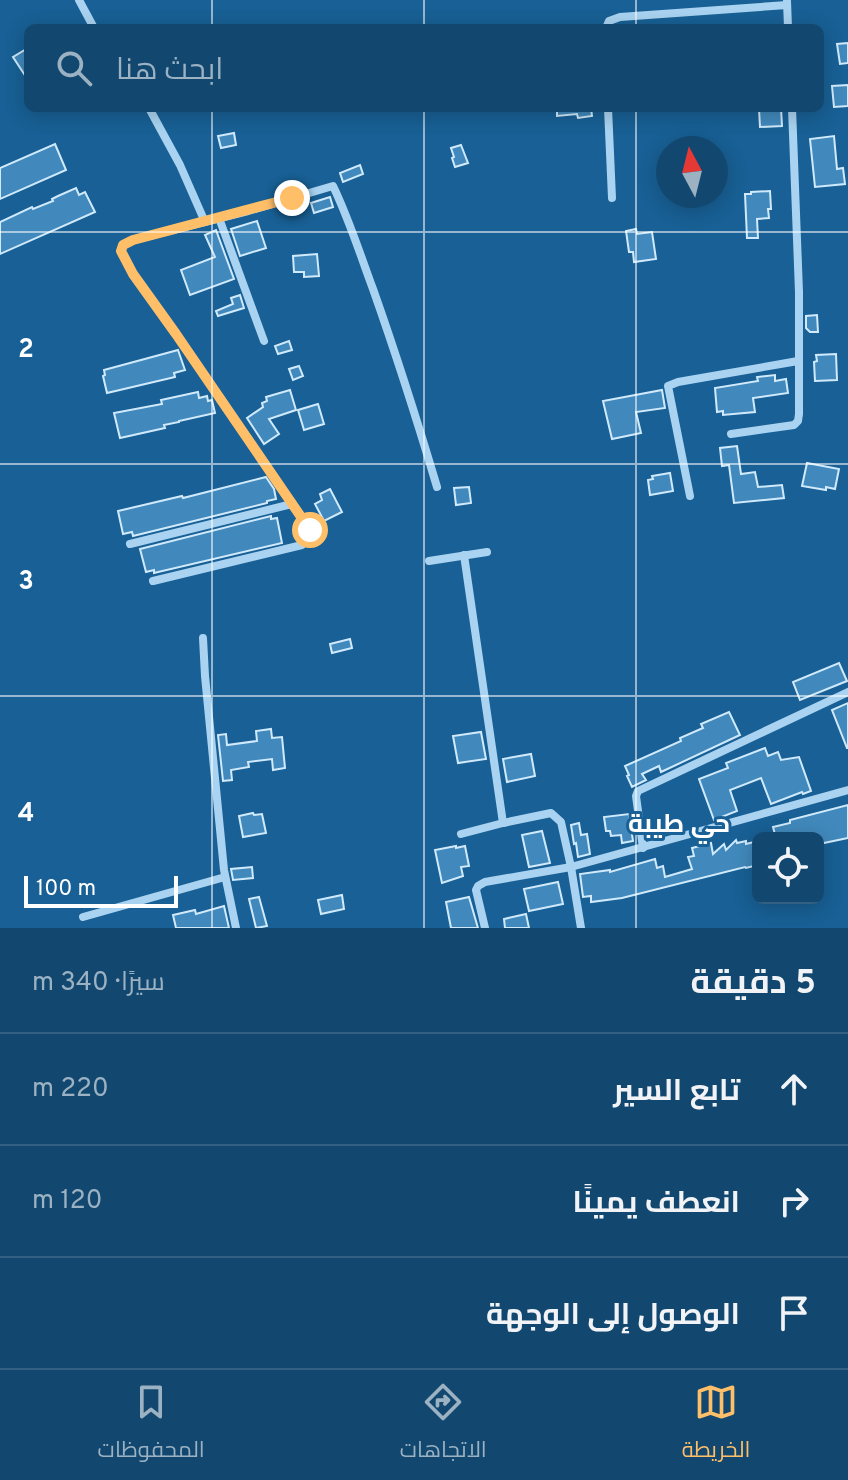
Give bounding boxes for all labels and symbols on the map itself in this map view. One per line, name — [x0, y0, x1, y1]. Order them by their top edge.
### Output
north arrow — [656, 136, 728, 208]
route end — [274, 180, 310, 216]
text: 2 — [18, 334, 34, 367]
route start — [292, 512, 328, 548]
text: 3 — [18, 566, 34, 599]
text: 4 — [18, 798, 34, 831]
district label: حي طيبة — [628, 809, 730, 844]
scale bar — [24, 872, 178, 908]

